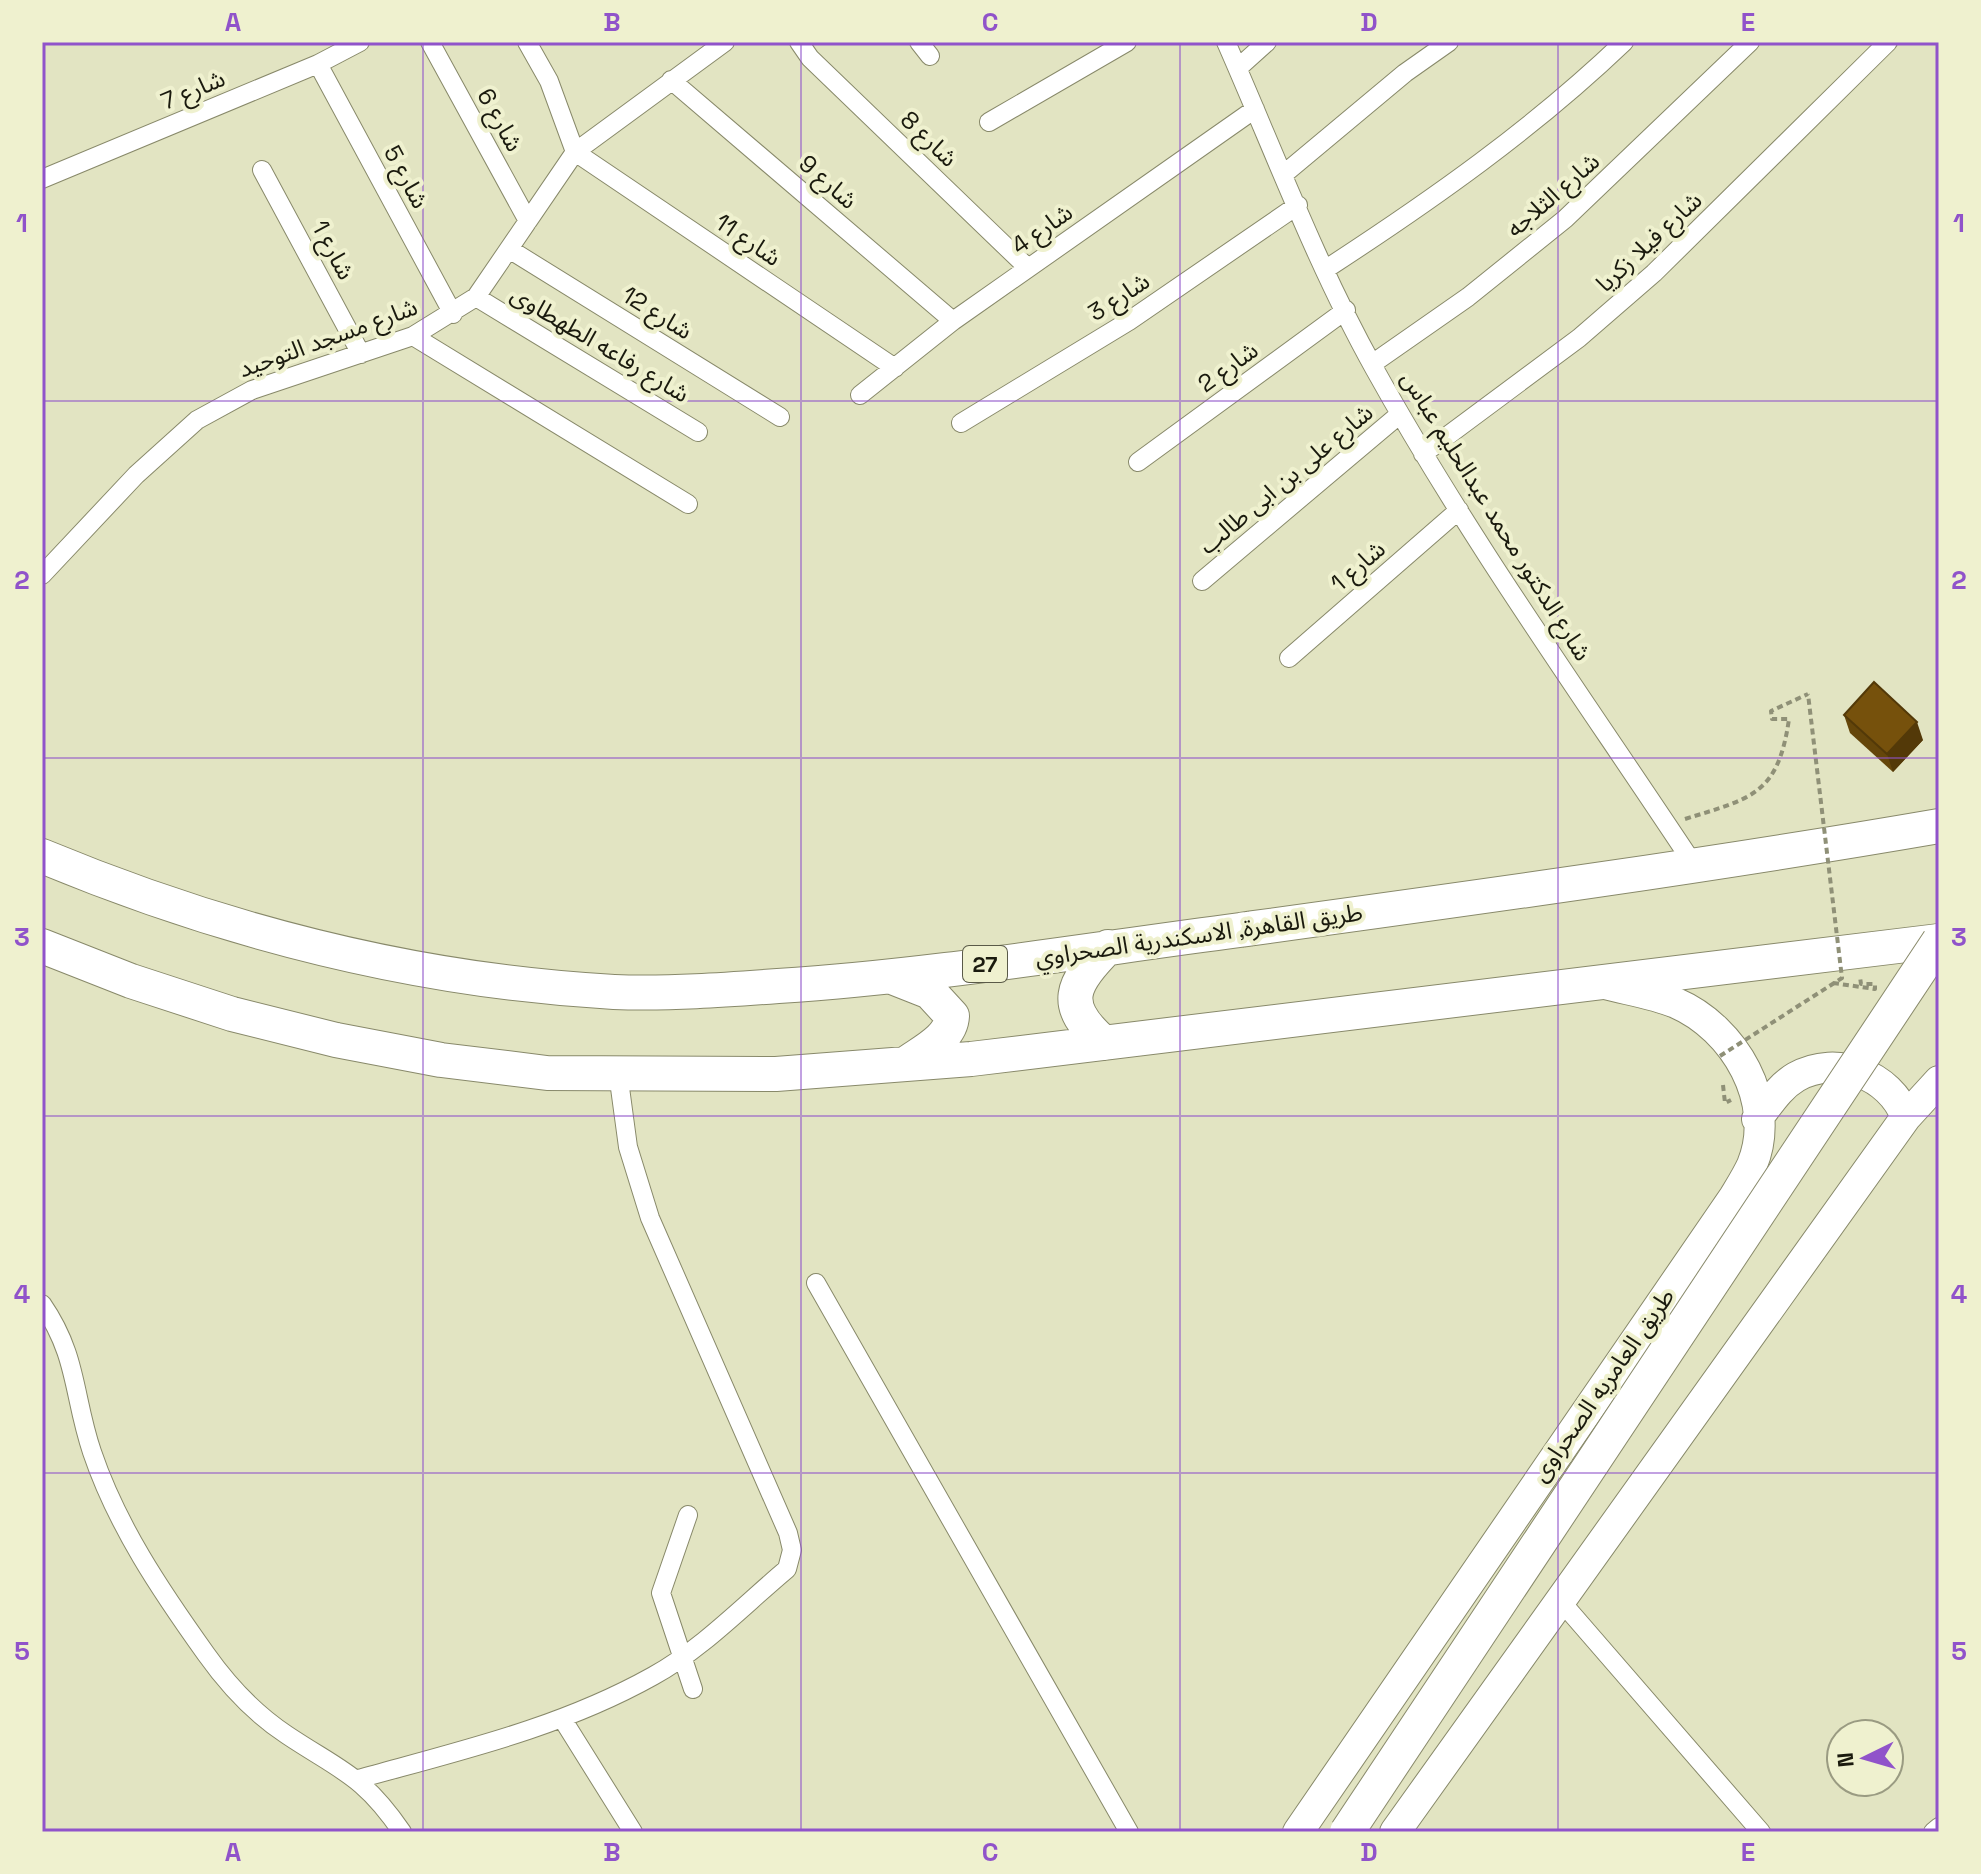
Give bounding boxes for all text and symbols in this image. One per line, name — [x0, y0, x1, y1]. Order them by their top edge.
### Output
text: A — [225, 5, 242, 39]
text: B — [603, 5, 621, 39]
text: C — [982, 5, 998, 39]
text: D — [1360, 5, 1378, 39]
text: E — [1741, 5, 1755, 39]
street label: شارع 7 — [156, 62, 230, 119]
street label: شارع 6 — [469, 83, 530, 158]
street label: شارع 8 — [893, 104, 965, 175]
street label: شارع 5 — [375, 140, 436, 215]
street label: شارع الثلاجه — [1499, 146, 1607, 245]
street label: شارع 9 — [791, 148, 864, 217]
street label: شارع فيلا زكريا — [1589, 185, 1710, 300]
street label: شارع 4 — [1005, 196, 1080, 262]
text: 1 — [16, 206, 28, 240]
street label: شارع 11 — [708, 206, 787, 275]
text: 1 — [1953, 206, 1965, 240]
street label: شارع 1 — [303, 215, 362, 286]
street label: شارع 3 — [1082, 265, 1157, 330]
street label: شارع رفاعه الطهطاوى — [504, 278, 695, 411]
street label: شارع 12 — [615, 279, 698, 348]
street label: شارع مسجد التوحيد — [234, 291, 422, 386]
street label: شارع 2 — [1191, 334, 1265, 401]
street label: شارع الدكتور محمد عبدالحليم عباس — [1393, 365, 1599, 667]
street label: شارع على بن ابى طالب — [1192, 397, 1380, 562]
street label: شارع 1 — [1324, 533, 1393, 599]
text: 2 — [14, 563, 30, 597]
text: 2 — [1951, 563, 1967, 597]
street label: طريق القاهرة, الاسكندرية الصحراوي — [1033, 896, 1365, 976]
text: 3 — [14, 920, 30, 954]
text: 3 — [1951, 920, 1967, 954]
road number: 27 — [963, 946, 1007, 982]
text: 4 — [14, 1277, 30, 1311]
text: 4 — [1951, 1277, 1967, 1311]
street label: طريق العامريه الصحراوى — [1524, 1282, 1681, 1487]
text: 5 — [14, 1634, 30, 1668]
text: 5 — [1951, 1634, 1967, 1668]
north arrow — [1825, 1718, 1905, 1798]
text: N — [1830, 1751, 1860, 1768]
text: A — [225, 1835, 242, 1869]
text: B — [603, 1835, 621, 1869]
text: C — [982, 1835, 998, 1869]
text: D — [1360, 1835, 1378, 1869]
text: E — [1741, 1835, 1755, 1869]

